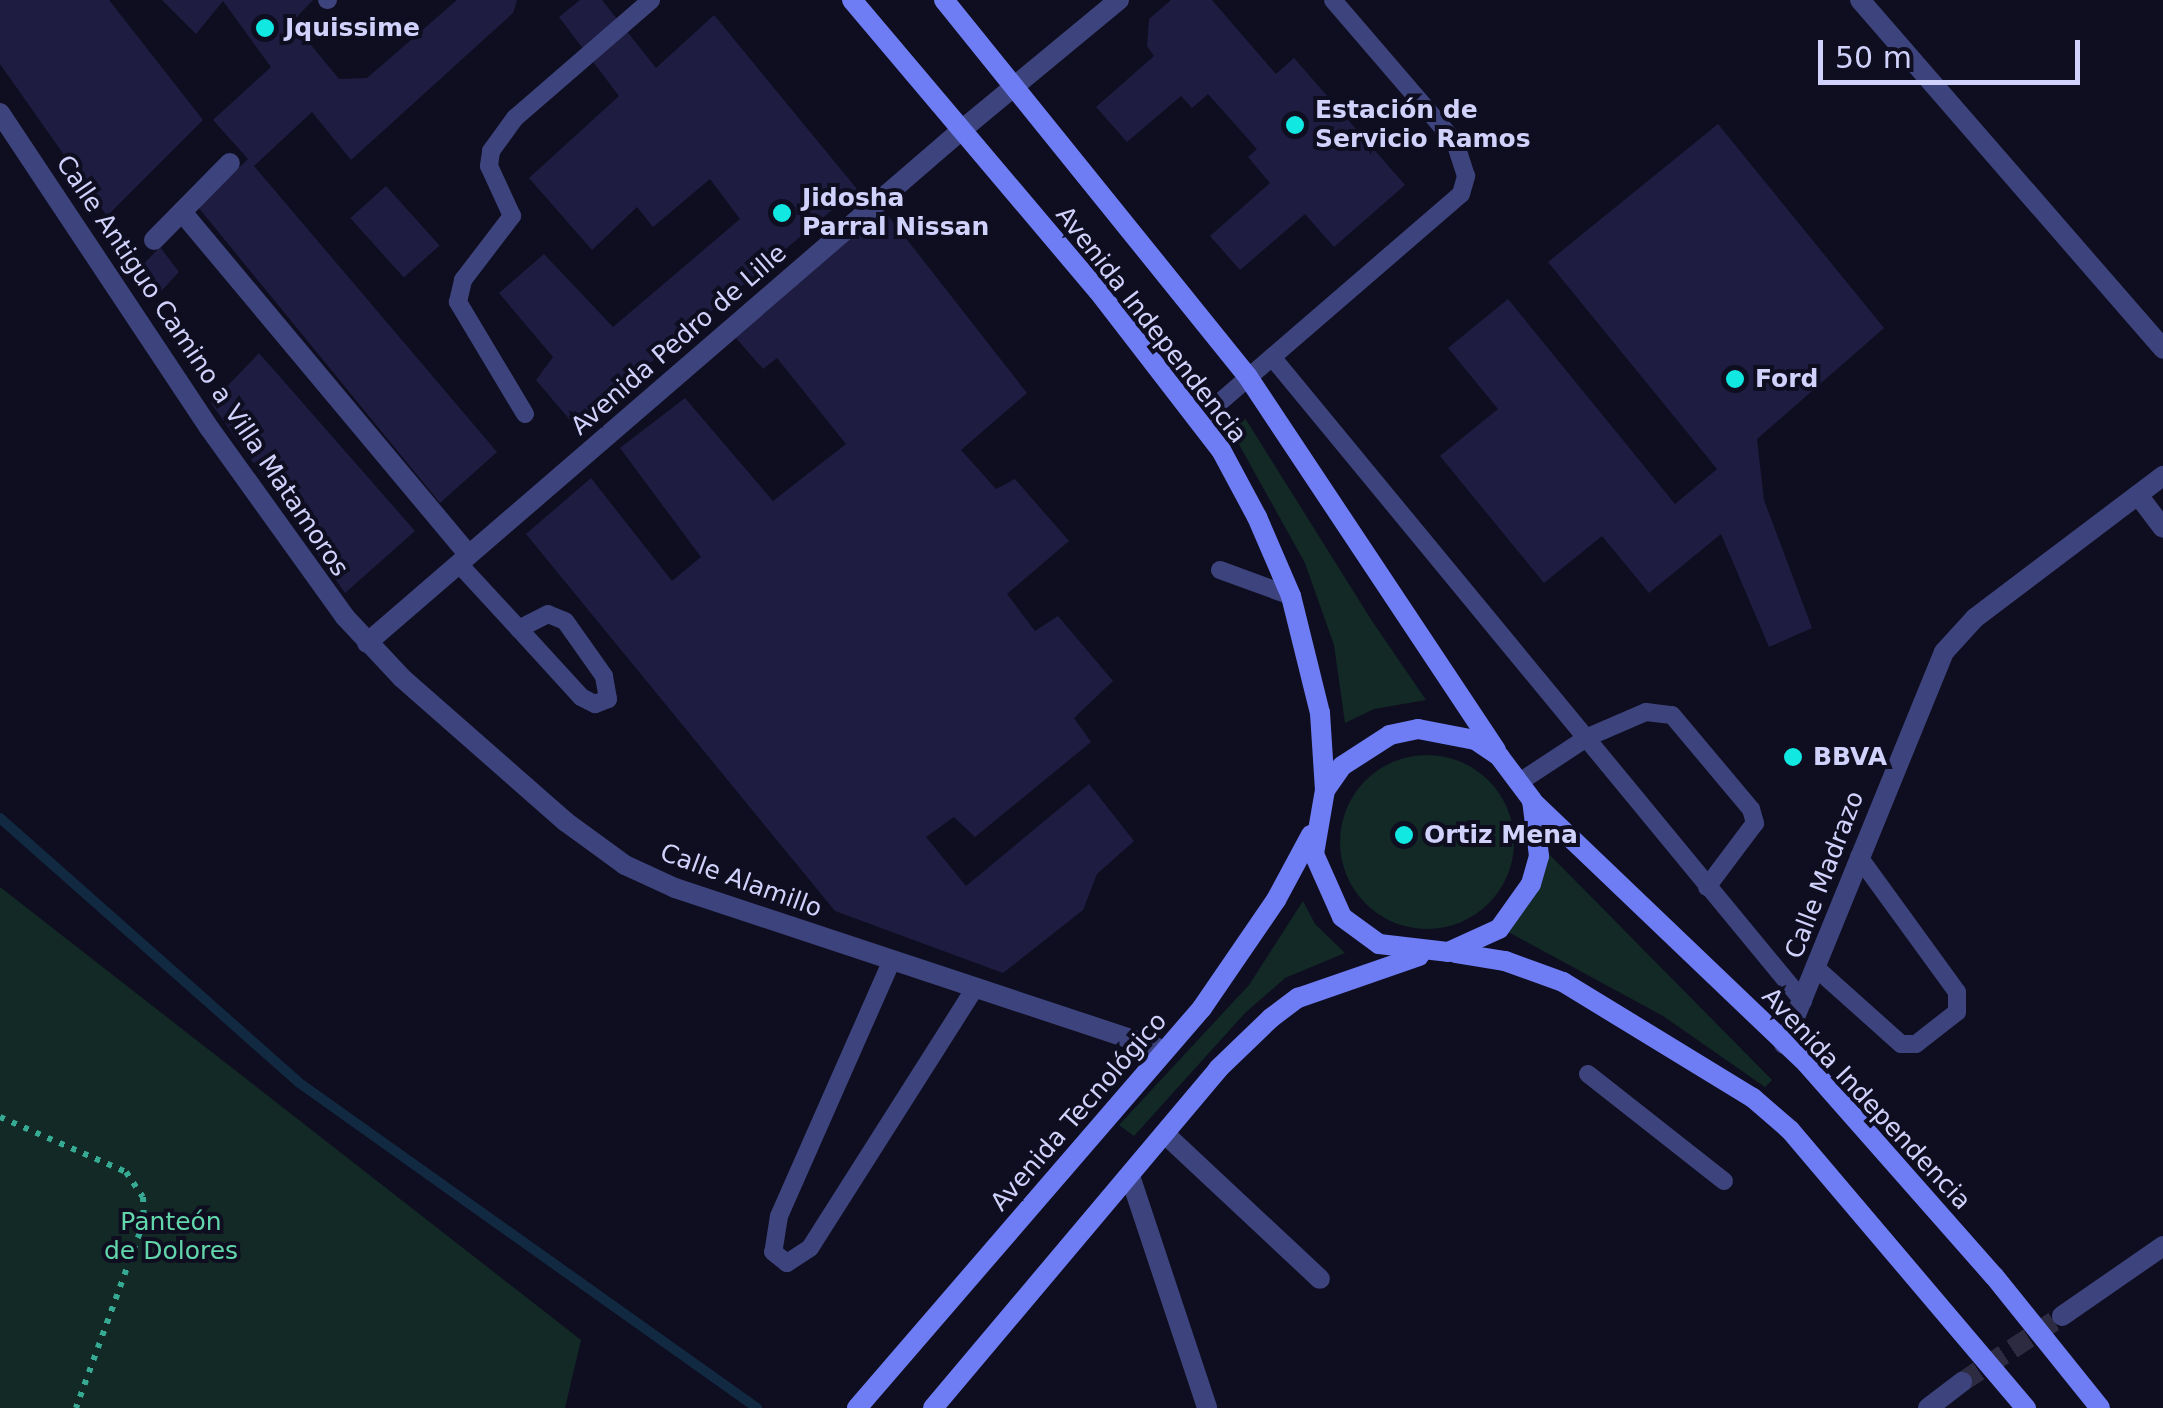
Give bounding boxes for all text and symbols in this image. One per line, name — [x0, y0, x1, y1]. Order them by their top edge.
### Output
place label: Jquissime — [285, 13, 420, 43]
marker: Jquissime — [254, 17, 276, 39]
scale bar — [1823, 20, 2086, 82]
text: 50 m — [1835, 40, 1912, 75]
place label: Estación de Servicio Ramos — [1315, 96, 1531, 155]
marker: Estación de Servicio Ramos — [1284, 114, 1306, 136]
street label: Calle Antiguo Camino a Villa Matamoros — [49, 150, 355, 582]
place label: Jidosha Parral Nissan — [802, 184, 989, 243]
street label: Avenida Independencia — [1049, 201, 1253, 449]
marker: Jidosha Parral Nissan — [771, 202, 793, 224]
street label: Avenida Pedro de Lille — [565, 238, 793, 442]
place label: Ford — [1755, 364, 1818, 394]
marker: Ford — [1724, 368, 1746, 390]
place label: BBVA — [1813, 742, 1887, 772]
marker: BBVA — [1782, 746, 1804, 768]
street label: Calle Madrazo — [1779, 787, 1871, 963]
place label: Ortiz Mena — [1424, 820, 1578, 850]
marker: Ortiz Mena — [1393, 824, 1415, 846]
street label: Calle Alamillo — [656, 838, 826, 924]
street label: Avenida Independencia — [1755, 982, 1977, 1216]
street label: Avenida Tecnológico — [985, 1007, 1173, 1217]
park label: Panteón de Dolores — [104, 1208, 238, 1267]

